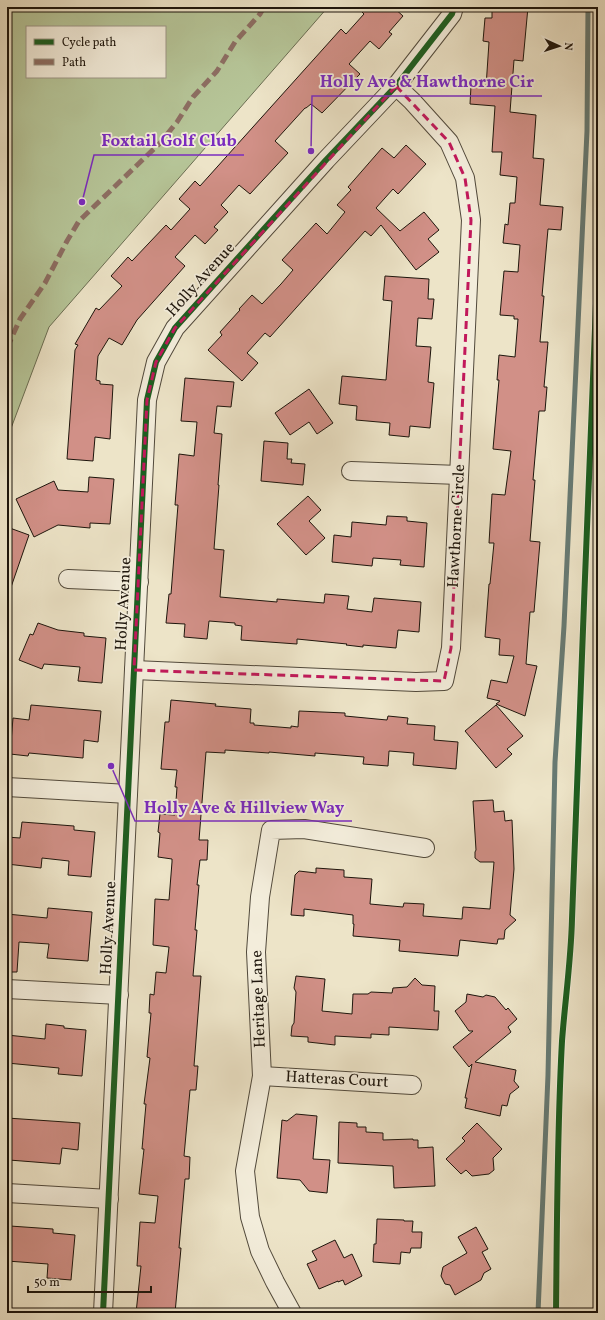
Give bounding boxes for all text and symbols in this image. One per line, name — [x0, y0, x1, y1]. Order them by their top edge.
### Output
legend — [26, 26, 166, 78]
north arrow — [539, 26, 579, 66]
text: Cycle path — [62, 35, 117, 51]
text: N — [560, 42, 575, 51]
text: Path — [62, 55, 86, 71]
callout: Holly Ave & Hawthorne Cir — [312, 67, 542, 96]
text: Holly Ave & Hawthorne Cir — [320, 71, 534, 94]
callout: Foxtail Golf Club — [94, 126, 244, 155]
text: Foxtail Golf Club — [101, 130, 237, 153]
street label: Holly Avenue — [161, 238, 241, 322]
street label: Hawthorne Circle — [443, 464, 471, 588]
street label: Holly Avenue — [111, 557, 137, 651]
callout: Holly Ave & Hillview Way — [135, 792, 352, 821]
text: Holly Ave & Hillview Way — [144, 797, 345, 820]
street label: Holly Avenue — [96, 881, 122, 975]
street label: Heritage Lane — [246, 950, 272, 1048]
street label: Hatteras Court — [285, 1066, 390, 1094]
scale bar — [28, 1268, 151, 1294]
text: 50 m — [34, 1275, 60, 1291]

